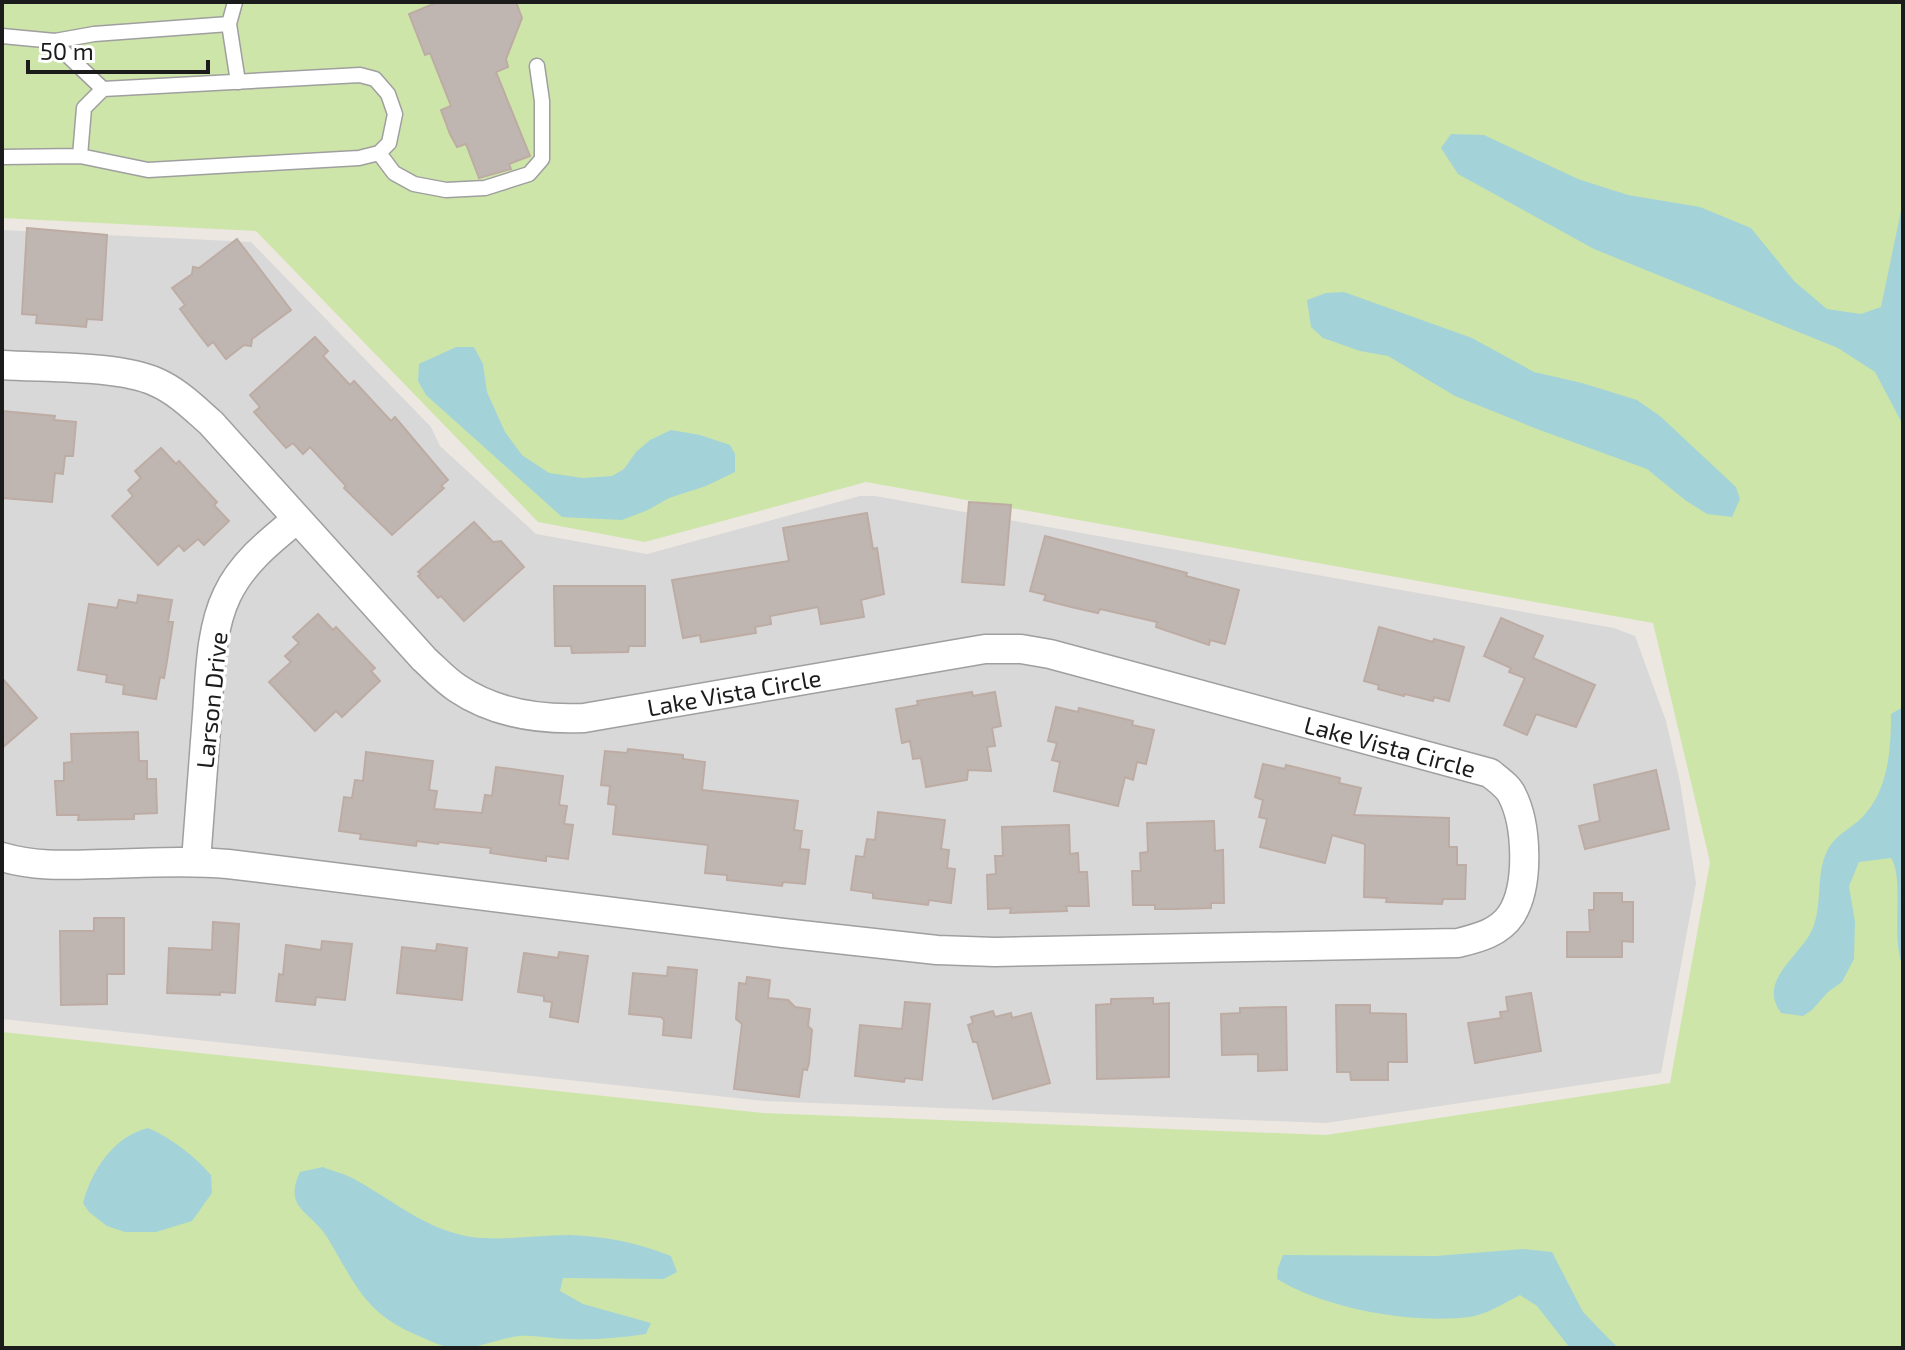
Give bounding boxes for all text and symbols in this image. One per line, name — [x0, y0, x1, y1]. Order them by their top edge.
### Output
scale bar — [28, 24, 208, 74]
text: 50 m — [40, 36, 94, 65]
street label: Larson Drive — [189, 630, 233, 770]
street label: Lake Vista Circle — [645, 662, 823, 722]
street label: Lake Vista Circle — [1301, 709, 1479, 783]

